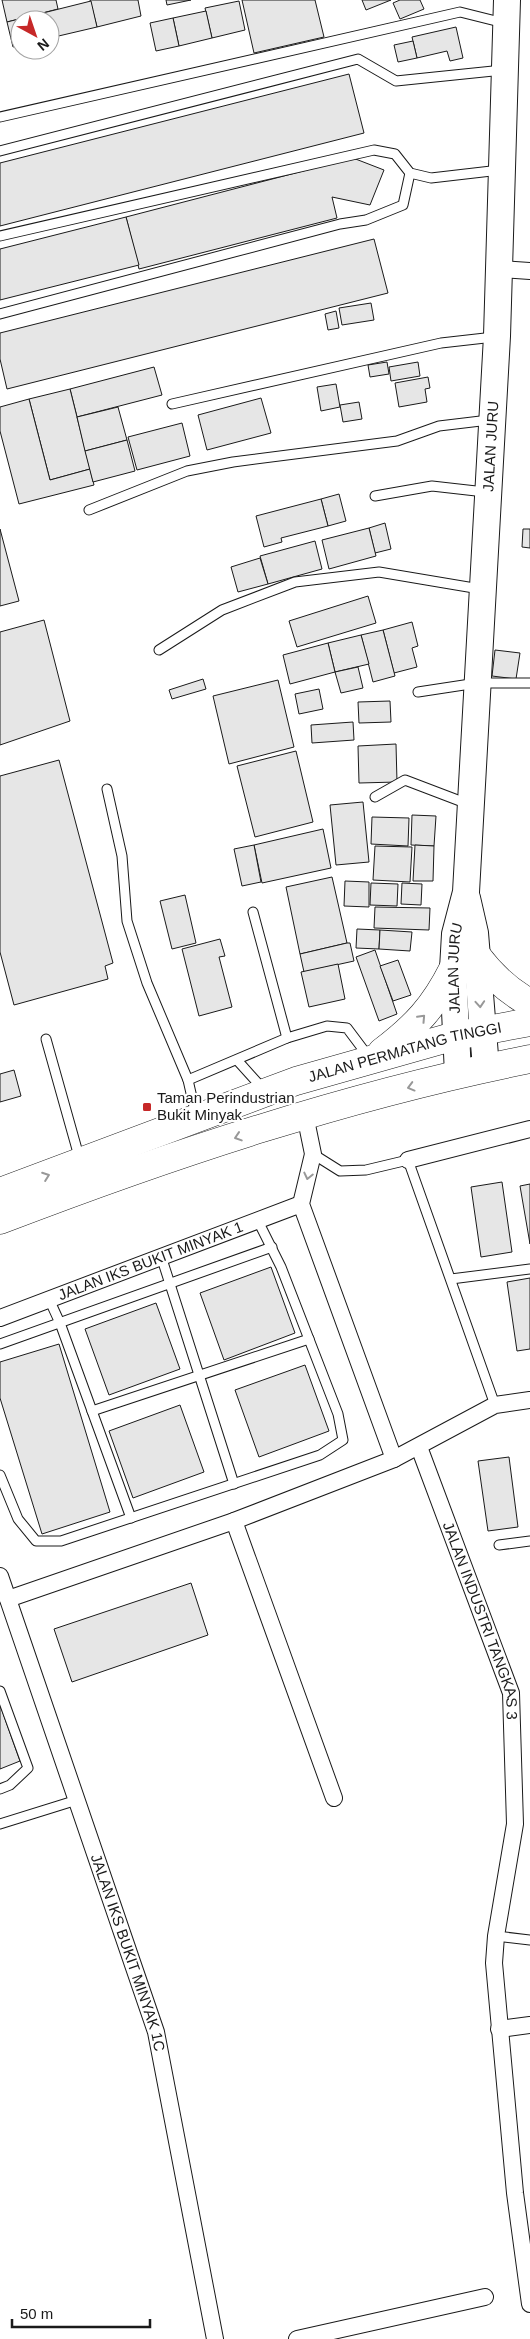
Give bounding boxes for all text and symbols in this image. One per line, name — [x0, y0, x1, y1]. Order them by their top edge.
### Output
north arrow — [10, 10, 60, 60]
text: N — [34, 36, 52, 54]
street label: JALAN JURU — [479, 400, 501, 492]
street label: JALAN JURU — [444, 921, 466, 1014]
one-way arrow — [475, 1001, 486, 1009]
one-way arrow — [416, 1015, 425, 1024]
street label: JALAN PERMATANG TINGGI — [306, 1018, 503, 1085]
one-way arrow — [408, 1081, 416, 1091]
place label: Taman Perindustrian Bukit Minyak — [157, 1089, 295, 1123]
marker: Taman Perindustrian Bukit Minyak — [141, 1101, 153, 1113]
one-way arrow — [235, 1131, 243, 1141]
one-way arrow — [41, 1172, 50, 1182]
one-way arrow — [303, 1172, 314, 1181]
street label: JALAN IKS BUKIT MINYAK 1 — [56, 1218, 245, 1303]
street label: JALAN INDUSTRI TANGKAS 3 — [440, 1519, 521, 1720]
street label: JALAN IKS BUKIT MINYAK 1C — [88, 1852, 169, 2053]
scale bar — [12, 2296, 150, 2328]
text: 50 m — [20, 2305, 53, 2322]

